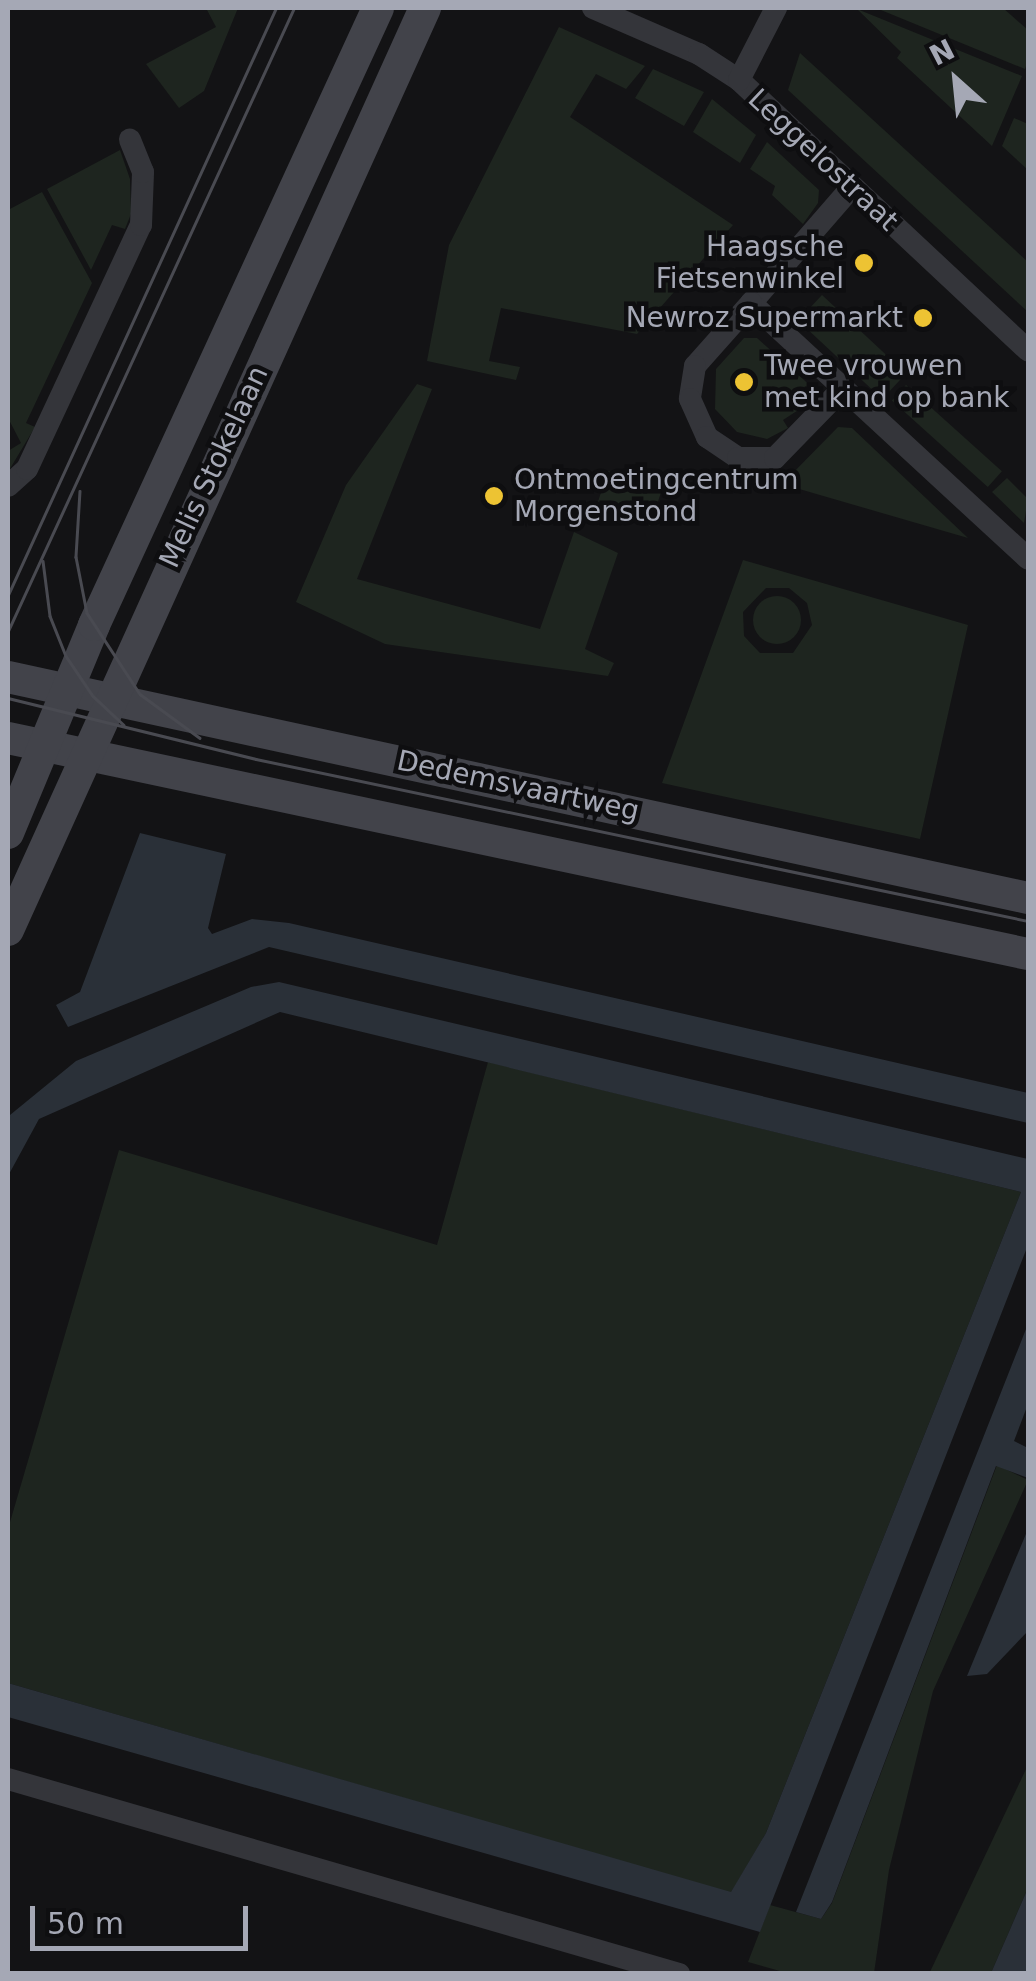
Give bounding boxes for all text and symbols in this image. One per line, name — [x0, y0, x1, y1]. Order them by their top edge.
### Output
north arrow — [906, 30, 1006, 130]
text: N — [924, 33, 960, 73]
street label: Leggelostraat — [741, 82, 905, 238]
place label: Haagsche Fietsenwinkel — [656, 230, 844, 296]
marker: Haagsche Fietsenwinkel — [853, 252, 875, 274]
place label: Newroz Supermarkt — [626, 301, 903, 335]
marker: Newroz Supermarkt — [912, 307, 934, 329]
place label: Twee vrouwen met kind op bank — [764, 349, 1009, 415]
street label: Melis Stokelaan — [153, 361, 275, 573]
marker: Twee vrouwen met kind op bank — [733, 371, 755, 393]
place label: Ontmoetingcentrum Morgenstond — [514, 463, 799, 529]
marker: Ontmoetingcentrum Morgenstond — [483, 485, 505, 507]
street label: Dedemsvaartweg — [394, 744, 642, 828]
scale bar — [35, 1886, 252, 1948]
text: 50 m — [47, 1906, 124, 1941]

